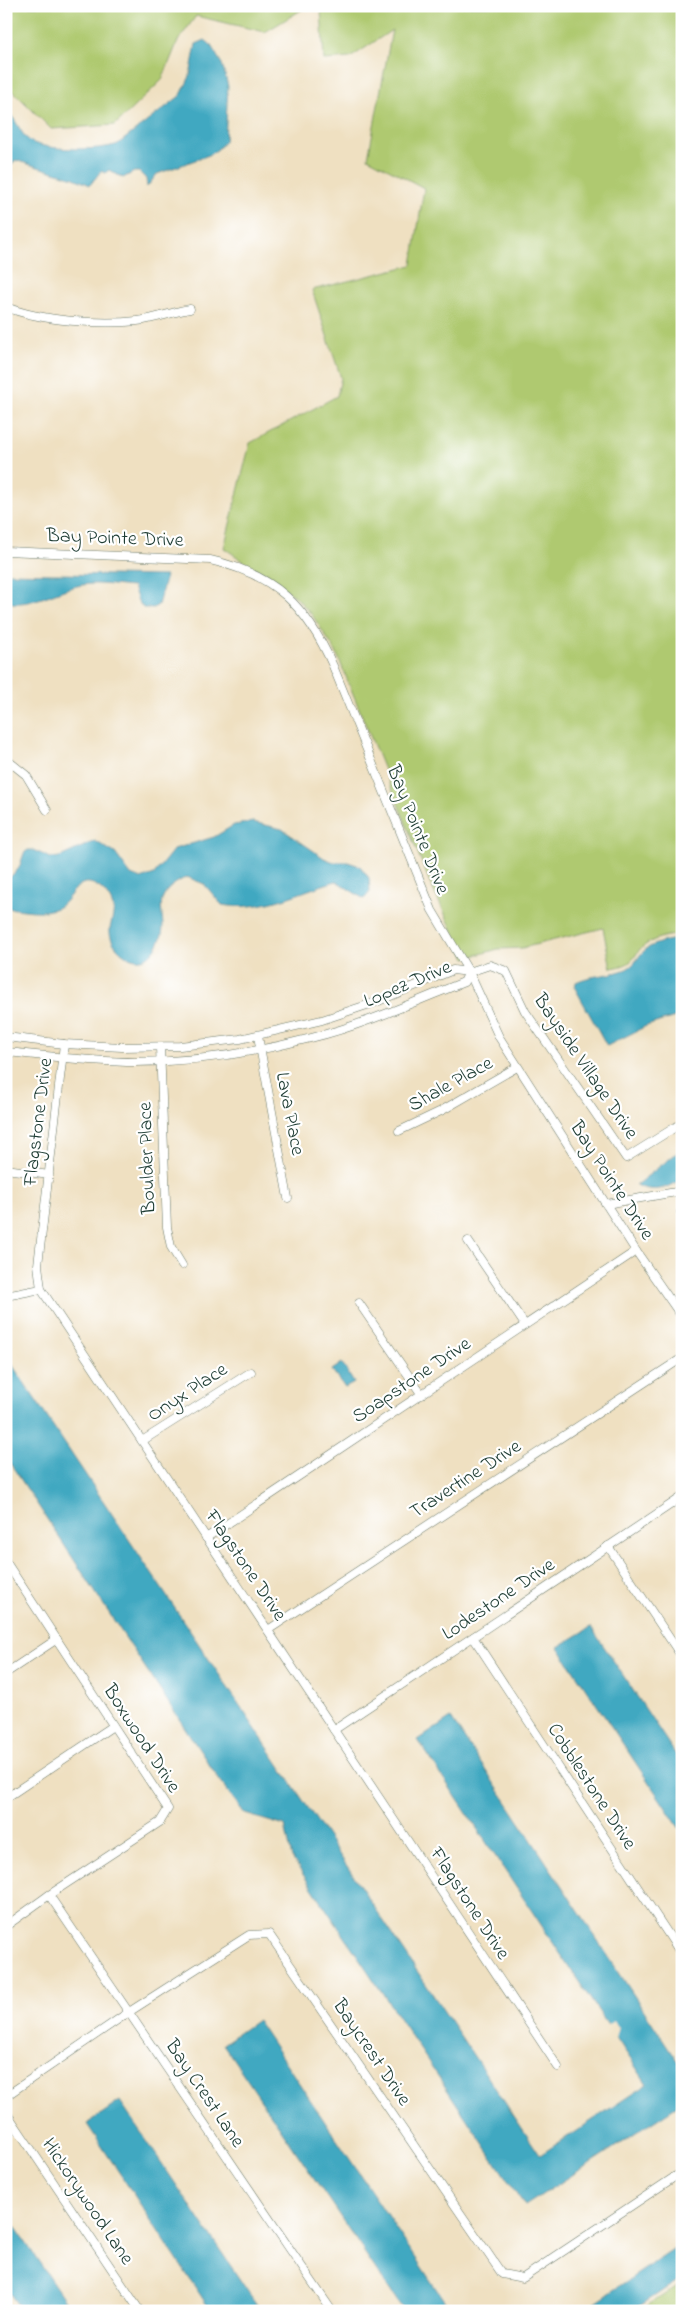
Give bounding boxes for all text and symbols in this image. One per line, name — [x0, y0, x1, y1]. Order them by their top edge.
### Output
street label: Bay Pointe Drive — [45, 522, 184, 556]
street label: Bay Pointe Drive — [378, 760, 456, 899]
street label: Lopez Drive — [360, 954, 456, 1016]
street label: Bayside Village Drive — [524, 987, 645, 1146]
street label: Shale Place — [403, 1050, 499, 1120]
street label: Flagstone Drive — [17, 1056, 62, 1189]
street label: Lava Place — [267, 1070, 311, 1158]
street label: Boulder Place — [132, 1101, 164, 1216]
street label: Bay Pointe Drive — [561, 1115, 661, 1246]
street label: Soapstone Drive — [347, 1330, 477, 1432]
street label: Onyx Place — [142, 1356, 234, 1430]
street label: Travertine Drive — [404, 1433, 528, 1527]
street label: Flagstone Drive — [196, 1504, 293, 1628]
street label: Lodestone Drive — [437, 1551, 561, 1649]
street label: Boxwood Drive — [94, 1678, 187, 1799]
street label: Cobblestone Drive — [539, 1718, 643, 1856]
street label: Flagstone Drive — [420, 1841, 516, 1967]
street label: Baycrest Drive — [324, 1993, 418, 2112]
street label: Bay Crest Lane — [156, 2033, 251, 2154]
street label: Hickorywood Lane — [34, 2133, 140, 2271]

